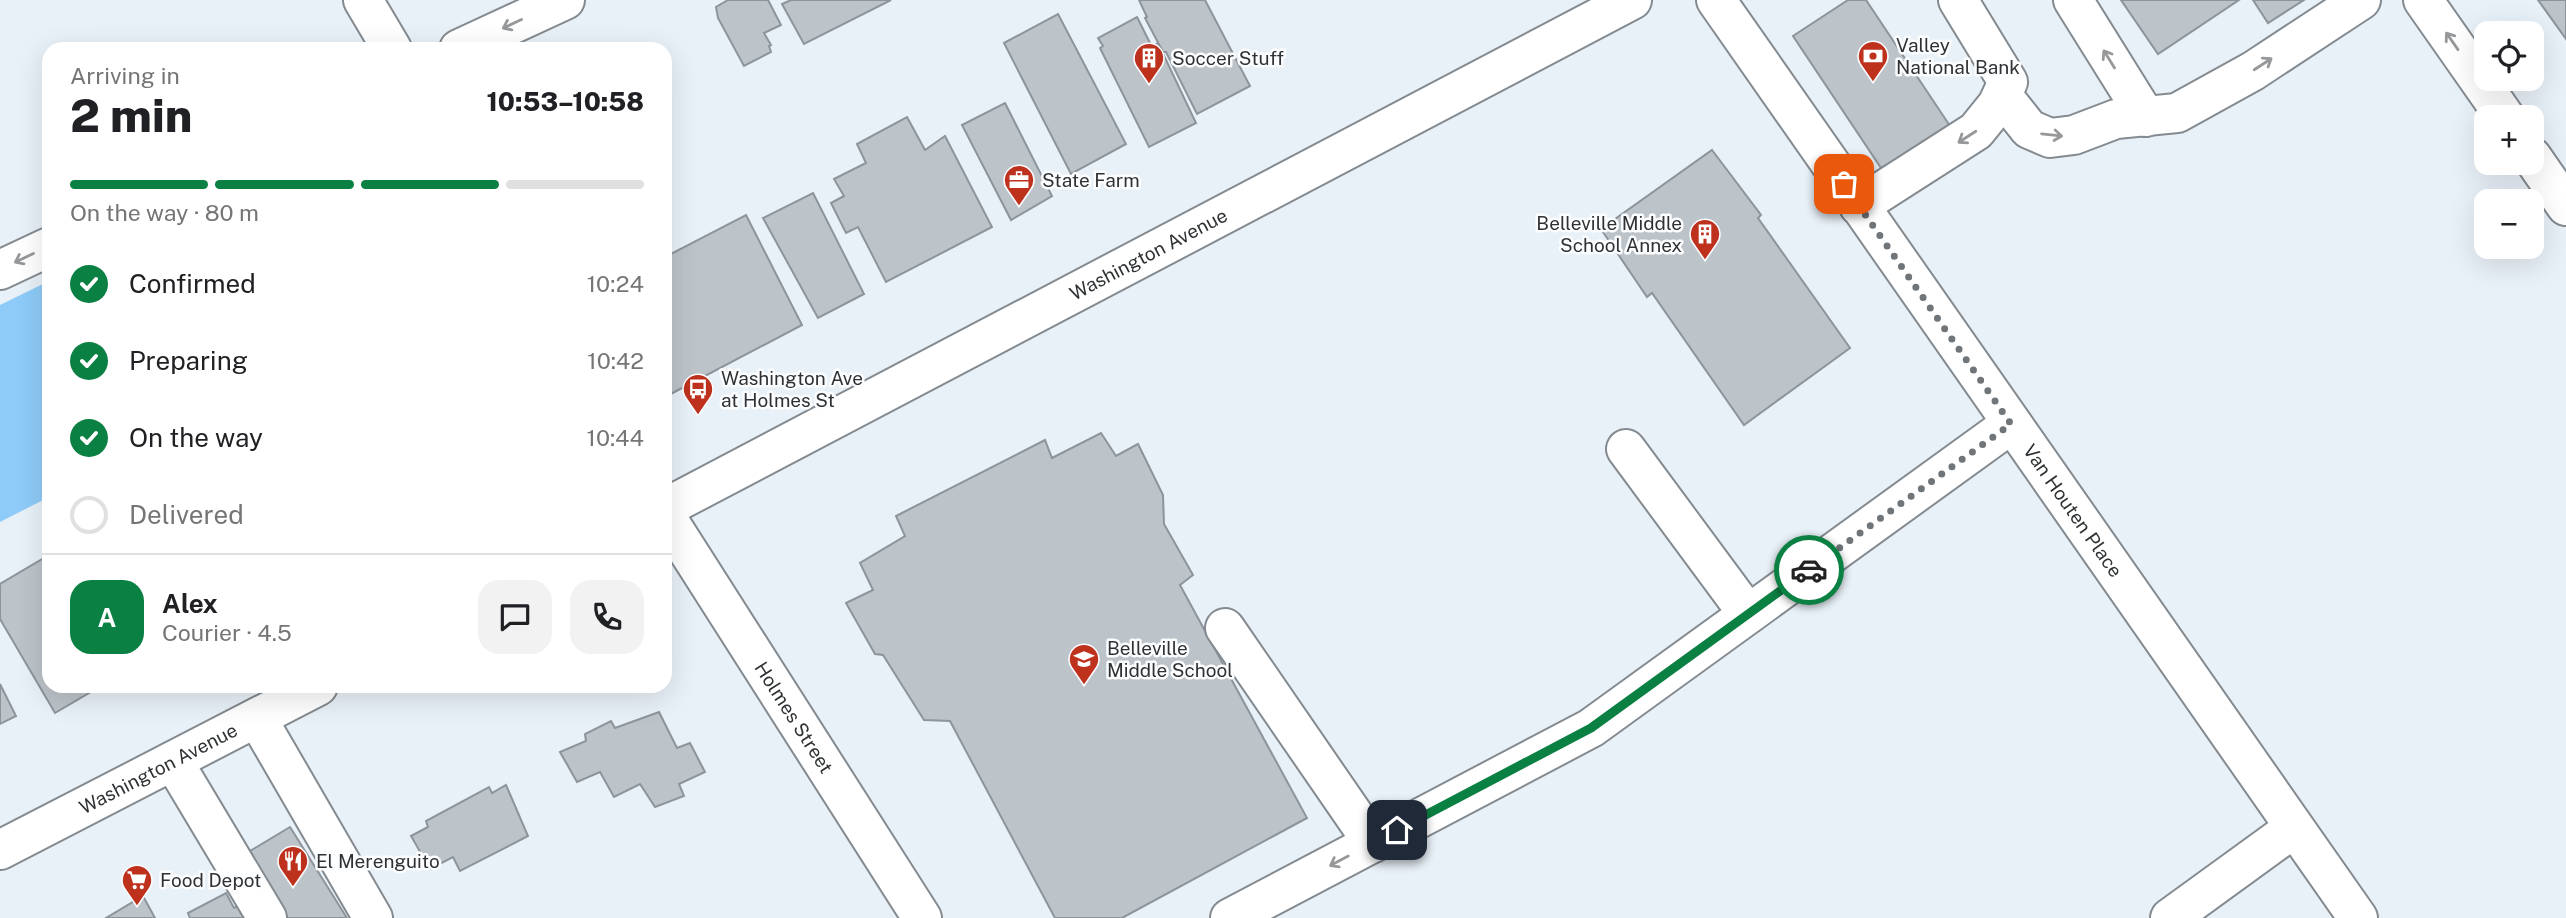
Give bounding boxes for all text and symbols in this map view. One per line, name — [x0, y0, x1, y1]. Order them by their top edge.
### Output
one-way arrow — [502, 18, 523, 32]
map controls — [2474, 21, 2544, 259]
button: locate — [2474, 21, 2544, 91]
one-way arrow — [2445, 32, 2459, 51]
place label: Valley National Bank — [1896, 34, 2020, 78]
bank icon: Valley National Bank — [1856, 39, 1890, 83]
building icon: Soccer Stuff — [1132, 41, 1166, 85]
place label: Soccer Stuff — [1172, 47, 1284, 69]
one-way arrow — [2102, 50, 2116, 70]
one-way arrow — [2253, 57, 2272, 71]
text: Arriving in — [70, 62, 180, 89]
text: 10:53–10:58 — [486, 86, 644, 117]
text: 2 min — [70, 88, 192, 142]
button: + — [2474, 105, 2544, 175]
one-way arrow — [2041, 129, 2063, 142]
one-way arrow — [1957, 130, 1977, 144]
pin — [1814, 154, 1874, 214]
office icon: State Farm — [1002, 163, 1036, 207]
icon: bag — [1825, 165, 1863, 203]
place label: State Farm — [1042, 169, 1140, 191]
button: − — [2474, 189, 2544, 259]
text: On the way · 80 m — [70, 199, 259, 226]
street label: Washington Avenue — [1066, 204, 1231, 304]
place label: Belleville Middle School Annex — [1536, 212, 1682, 256]
building icon: Belleville Middle School Annex — [1688, 217, 1722, 261]
one-way arrow — [14, 253, 35, 266]
icon: check — [70, 265, 108, 303]
text: Confirmed — [129, 268, 256, 299]
text: 10:24 — [587, 270, 644, 297]
icon: check — [70, 342, 108, 380]
text: Preparing — [129, 345, 248, 376]
text: 10:42 — [587, 347, 644, 374]
place label: Washington Ave at Holmes St — [721, 367, 863, 411]
bus stop icon: Washington Ave at Holmes St — [681, 372, 715, 416]
icon: check — [70, 419, 108, 457]
text: On the way — [129, 422, 263, 453]
text: 10:44 — [587, 424, 644, 451]
street label: Van Houten Place — [2019, 440, 2127, 581]
text: Delivered — [129, 499, 244, 530]
courier — [1774, 535, 1844, 605]
icon: car — [1790, 551, 1828, 589]
button: chat — [478, 580, 552, 654]
button: phone — [570, 580, 644, 654]
text: Alex — [162, 588, 218, 619]
text: A — [98, 602, 116, 633]
text: Courier · 4.5 — [162, 619, 292, 646]
place label: Belleville Middle School — [1107, 637, 1233, 681]
school or university icon: Belleville Middle School — [1067, 642, 1101, 686]
street label: Holmes Street — [750, 658, 838, 777]
street label: Washington Avenue — [75, 719, 241, 818]
pin — [1367, 800, 1427, 860]
icon: home — [1378, 811, 1416, 849]
restaurant icon: El Merenguito — [276, 844, 310, 888]
place label: El Merenguito — [316, 850, 440, 872]
one-way arrow — [1329, 854, 1350, 868]
supermarket icon: Food Depot — [120, 863, 154, 907]
place label: Food Depot — [160, 869, 261, 891]

